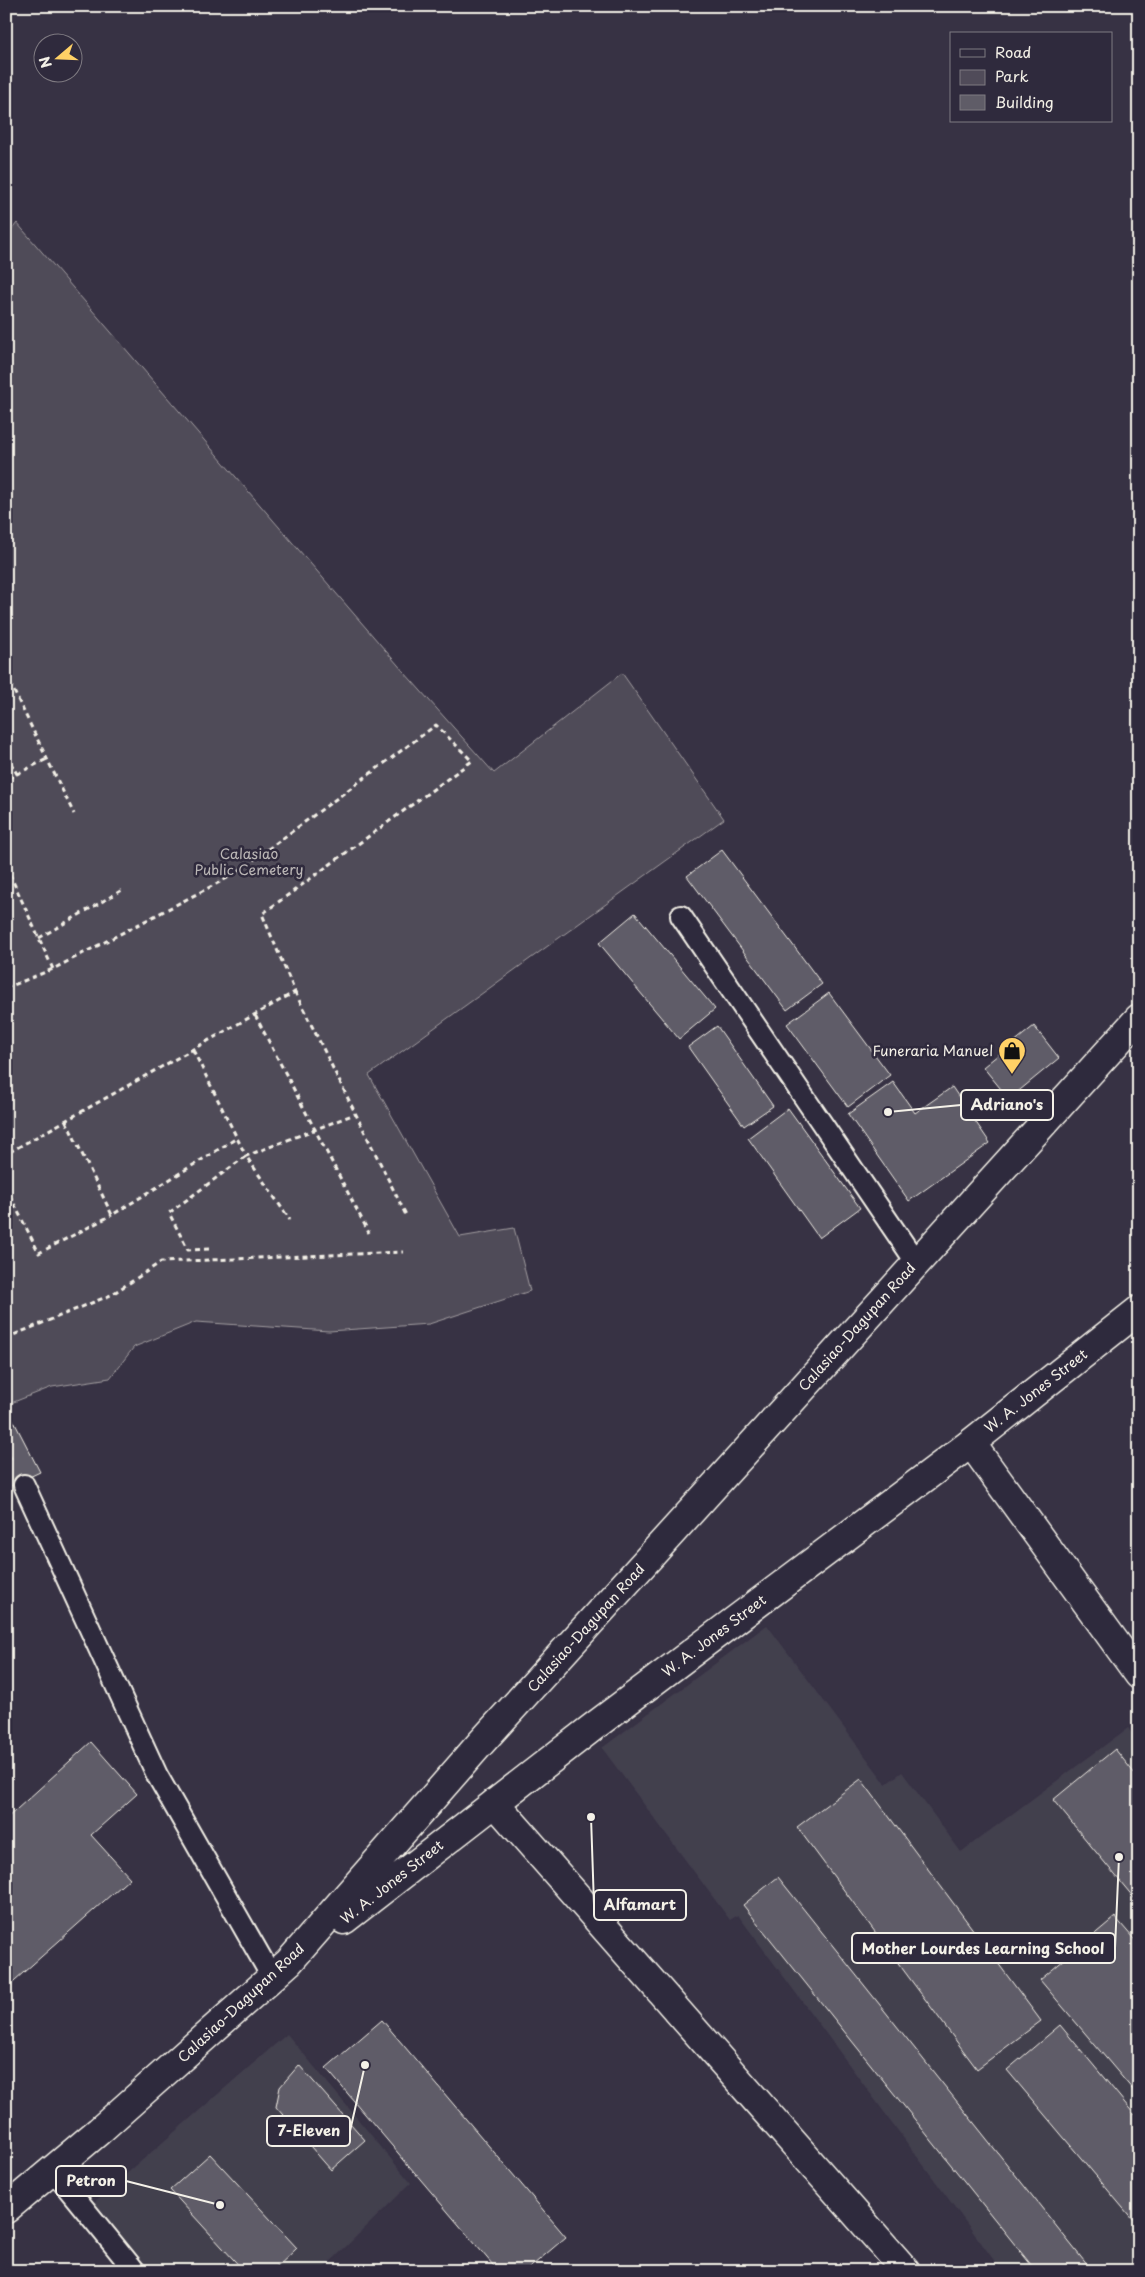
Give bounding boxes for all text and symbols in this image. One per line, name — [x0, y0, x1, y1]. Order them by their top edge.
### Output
north arrow — [32, 32, 82, 82]
legend — [950, 32, 1112, 122]
text: Road — [995, 40, 1031, 63]
text: N — [34, 54, 57, 71]
text: Park — [995, 64, 1029, 87]
text: Building — [995, 90, 1054, 113]
park label: Calasiao Public Cemetery — [194, 843, 304, 880]
shop icon: Funeraria Manuel — [997, 1036, 1027, 1075]
place label: Funeraria Manuel — [872, 1040, 993, 1061]
callout: Adriano's — [961, 1090, 1053, 1120]
text: Adriano's — [971, 1092, 1043, 1115]
street label: Calasiao-Dagupan Road — [793, 1258, 920, 1396]
street label: W. A. Jones Street — [980, 1343, 1092, 1438]
street label: Calasiao-Dagupan Road — [522, 1559, 649, 1697]
street label: W. A. Jones Street — [657, 1589, 770, 1682]
street label: W. A. Jones Street — [336, 1834, 448, 1929]
callout: Alfamart — [594, 1890, 686, 1920]
text: Alfamart — [604, 1892, 677, 1915]
callout: Mother Lourdes Learning School — [852, 1933, 1115, 1963]
text: Mother Lourdes Learning School — [862, 1936, 1104, 1959]
street label: Calasiao-Dagupan Road — [173, 1938, 309, 2067]
callout: 7-Eleven — [267, 2116, 350, 2146]
text: 7-Eleven — [278, 2118, 340, 2141]
callout: Petron — [56, 2166, 126, 2196]
text: Petron — [66, 2168, 116, 2191]

